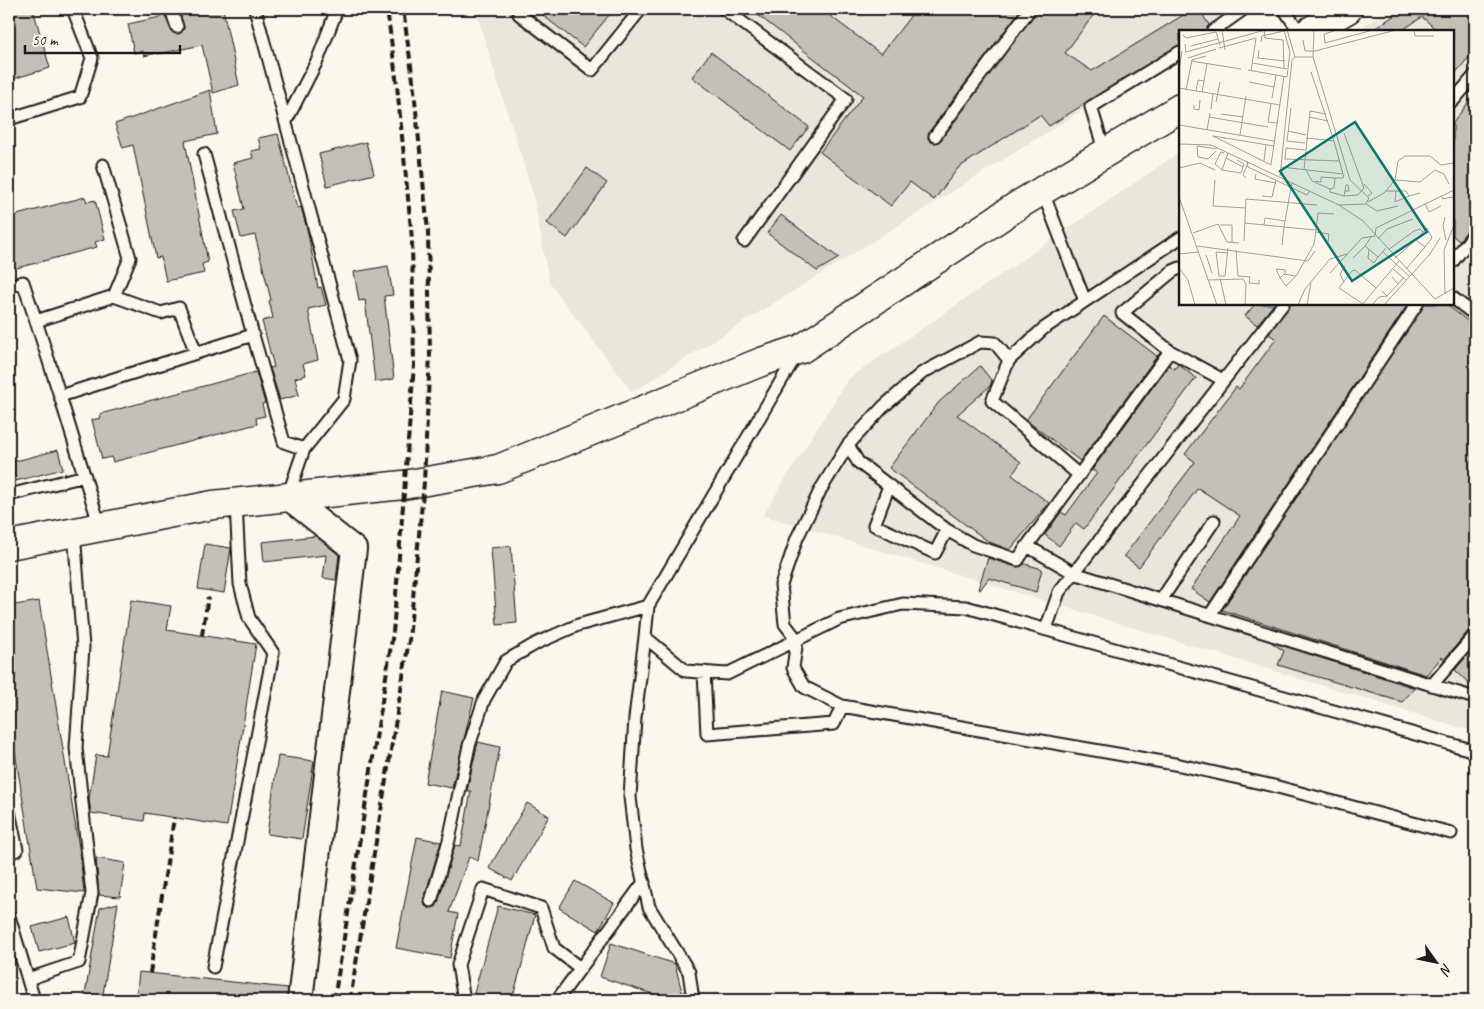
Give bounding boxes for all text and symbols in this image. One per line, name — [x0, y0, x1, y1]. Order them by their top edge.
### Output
scale bar — [25, 22, 180, 54]
inset map — [1179, 30, 1454, 305]
text: 50 m — [32, 31, 59, 50]
north arrow — [1412, 936, 1462, 986]
text: N — [1436, 961, 1456, 979]

